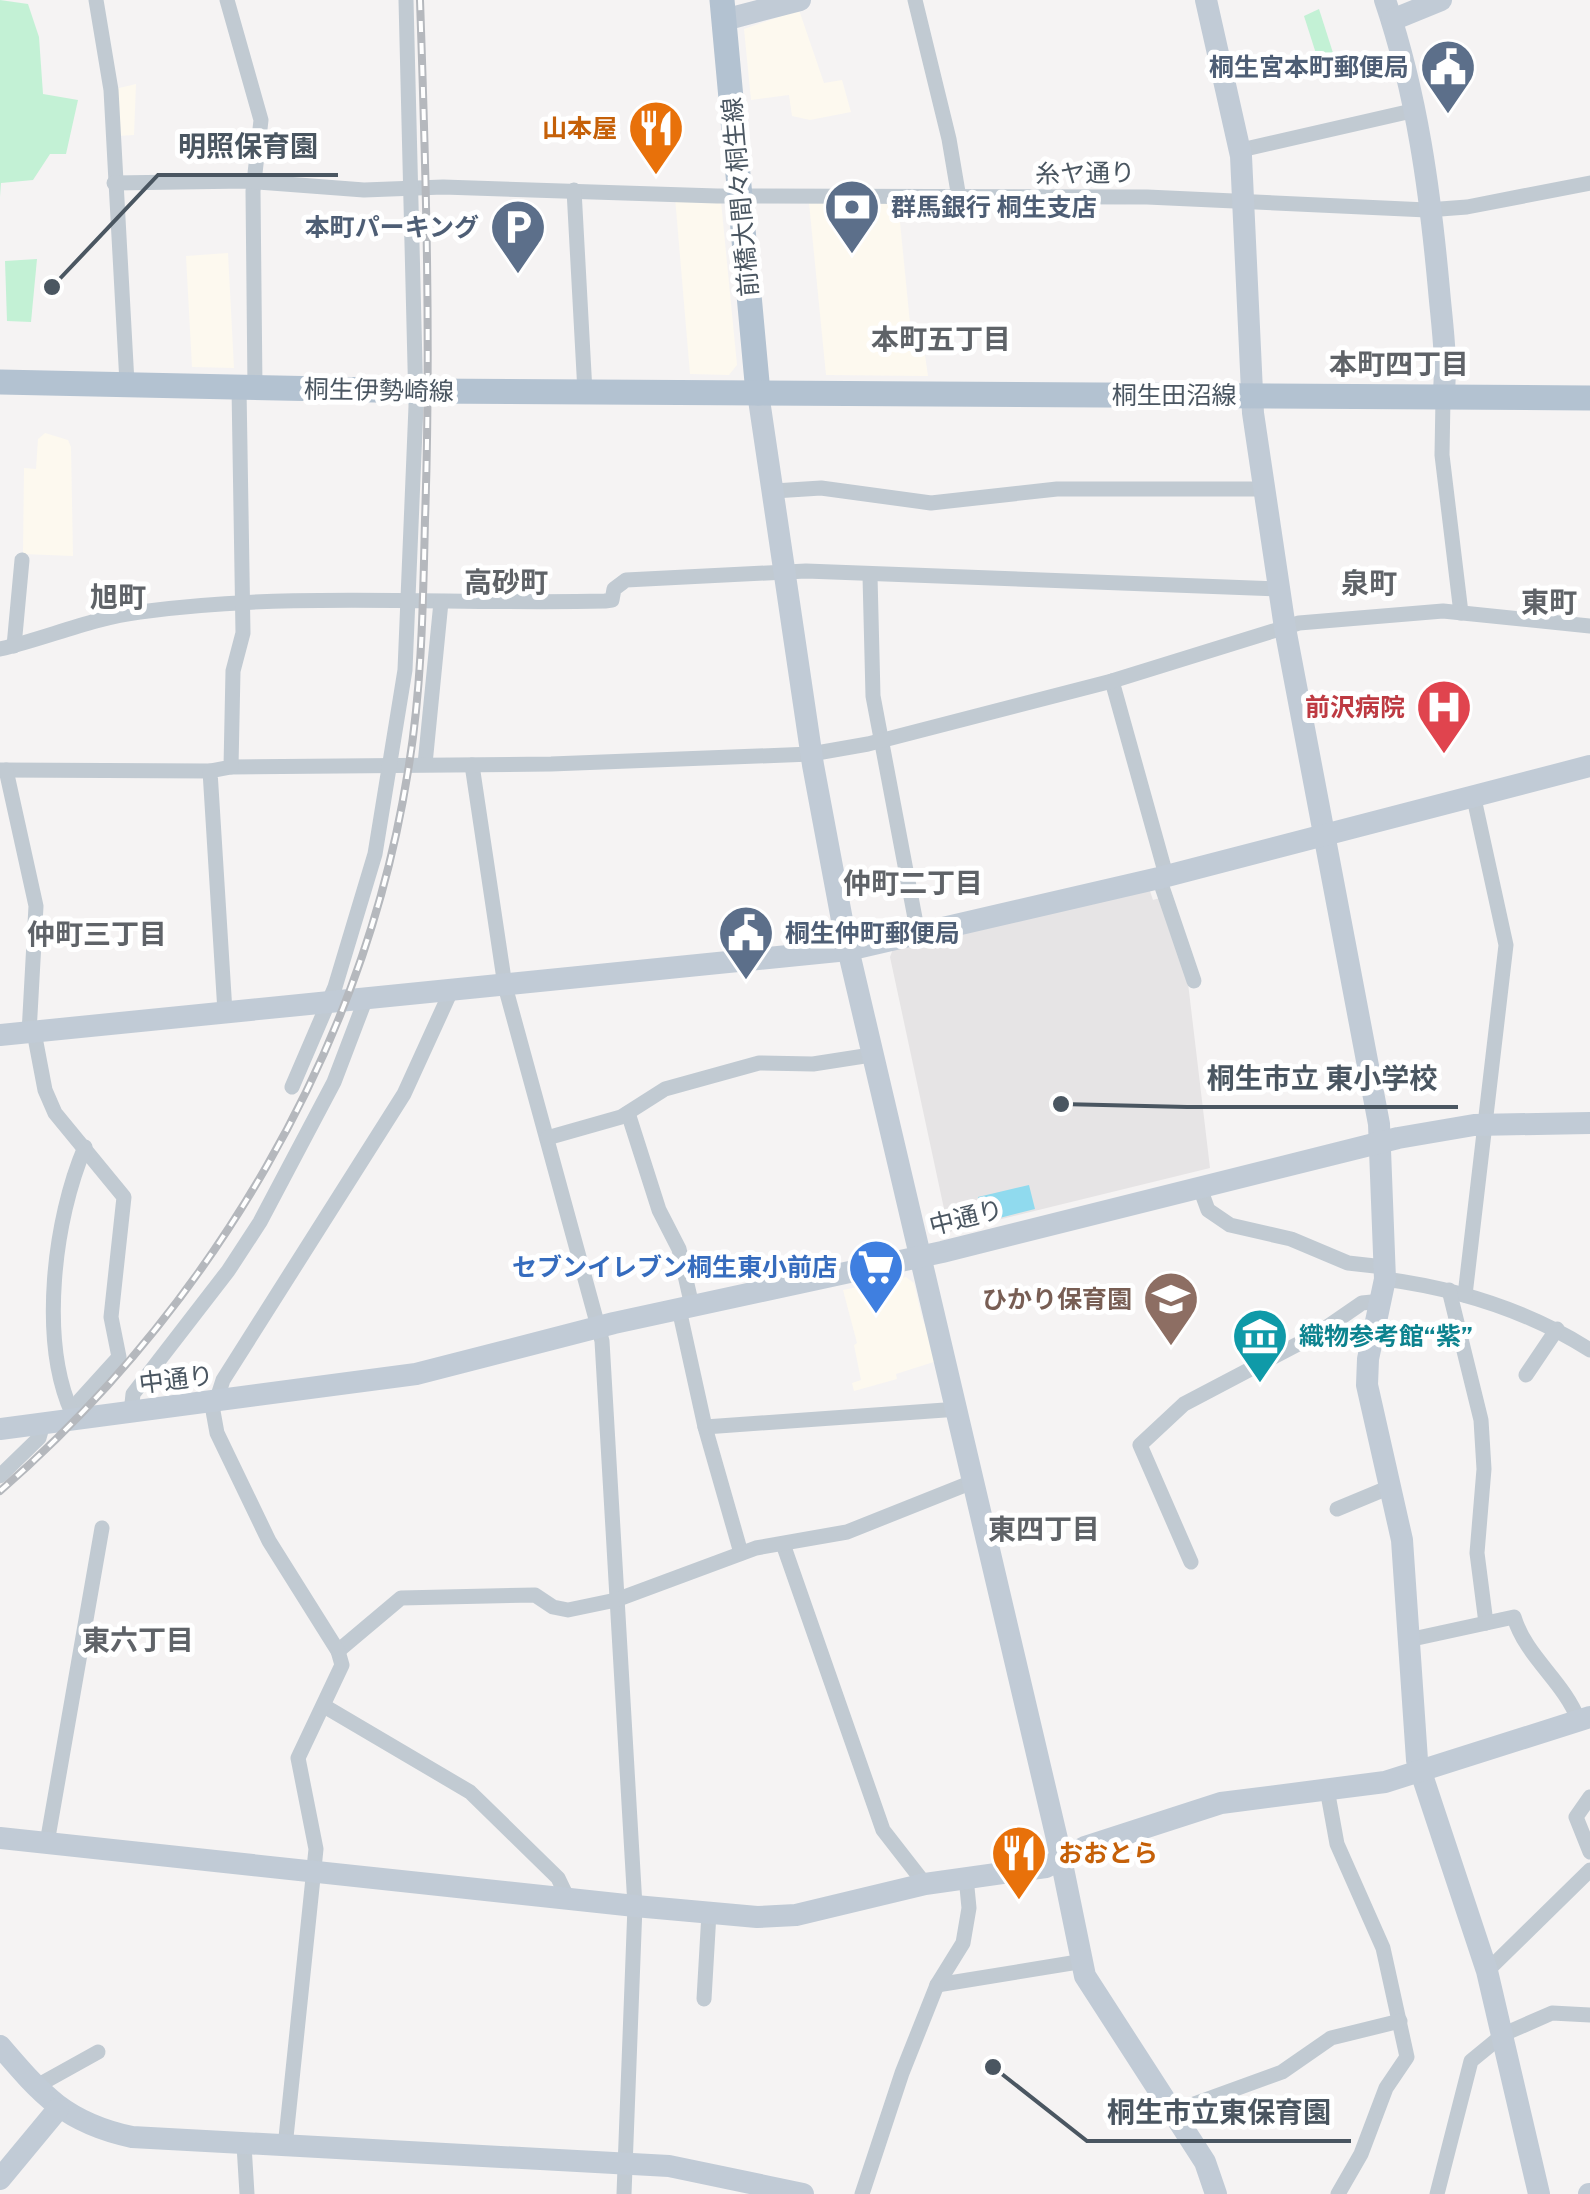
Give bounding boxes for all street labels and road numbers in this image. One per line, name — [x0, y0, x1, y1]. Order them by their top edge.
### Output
street label: 前橋大間々桐生線 — [716, 96, 764, 298]
street label: 糸ヤ通り — [1035, 157, 1135, 189]
street label: 桐生伊勢崎線 — [304, 374, 454, 406]
street label: 桐生田沼線 — [1111, 380, 1237, 410]
street label: 中通り — [926, 1193, 1006, 1241]
street label: 中通り — [137, 1360, 215, 1398]

